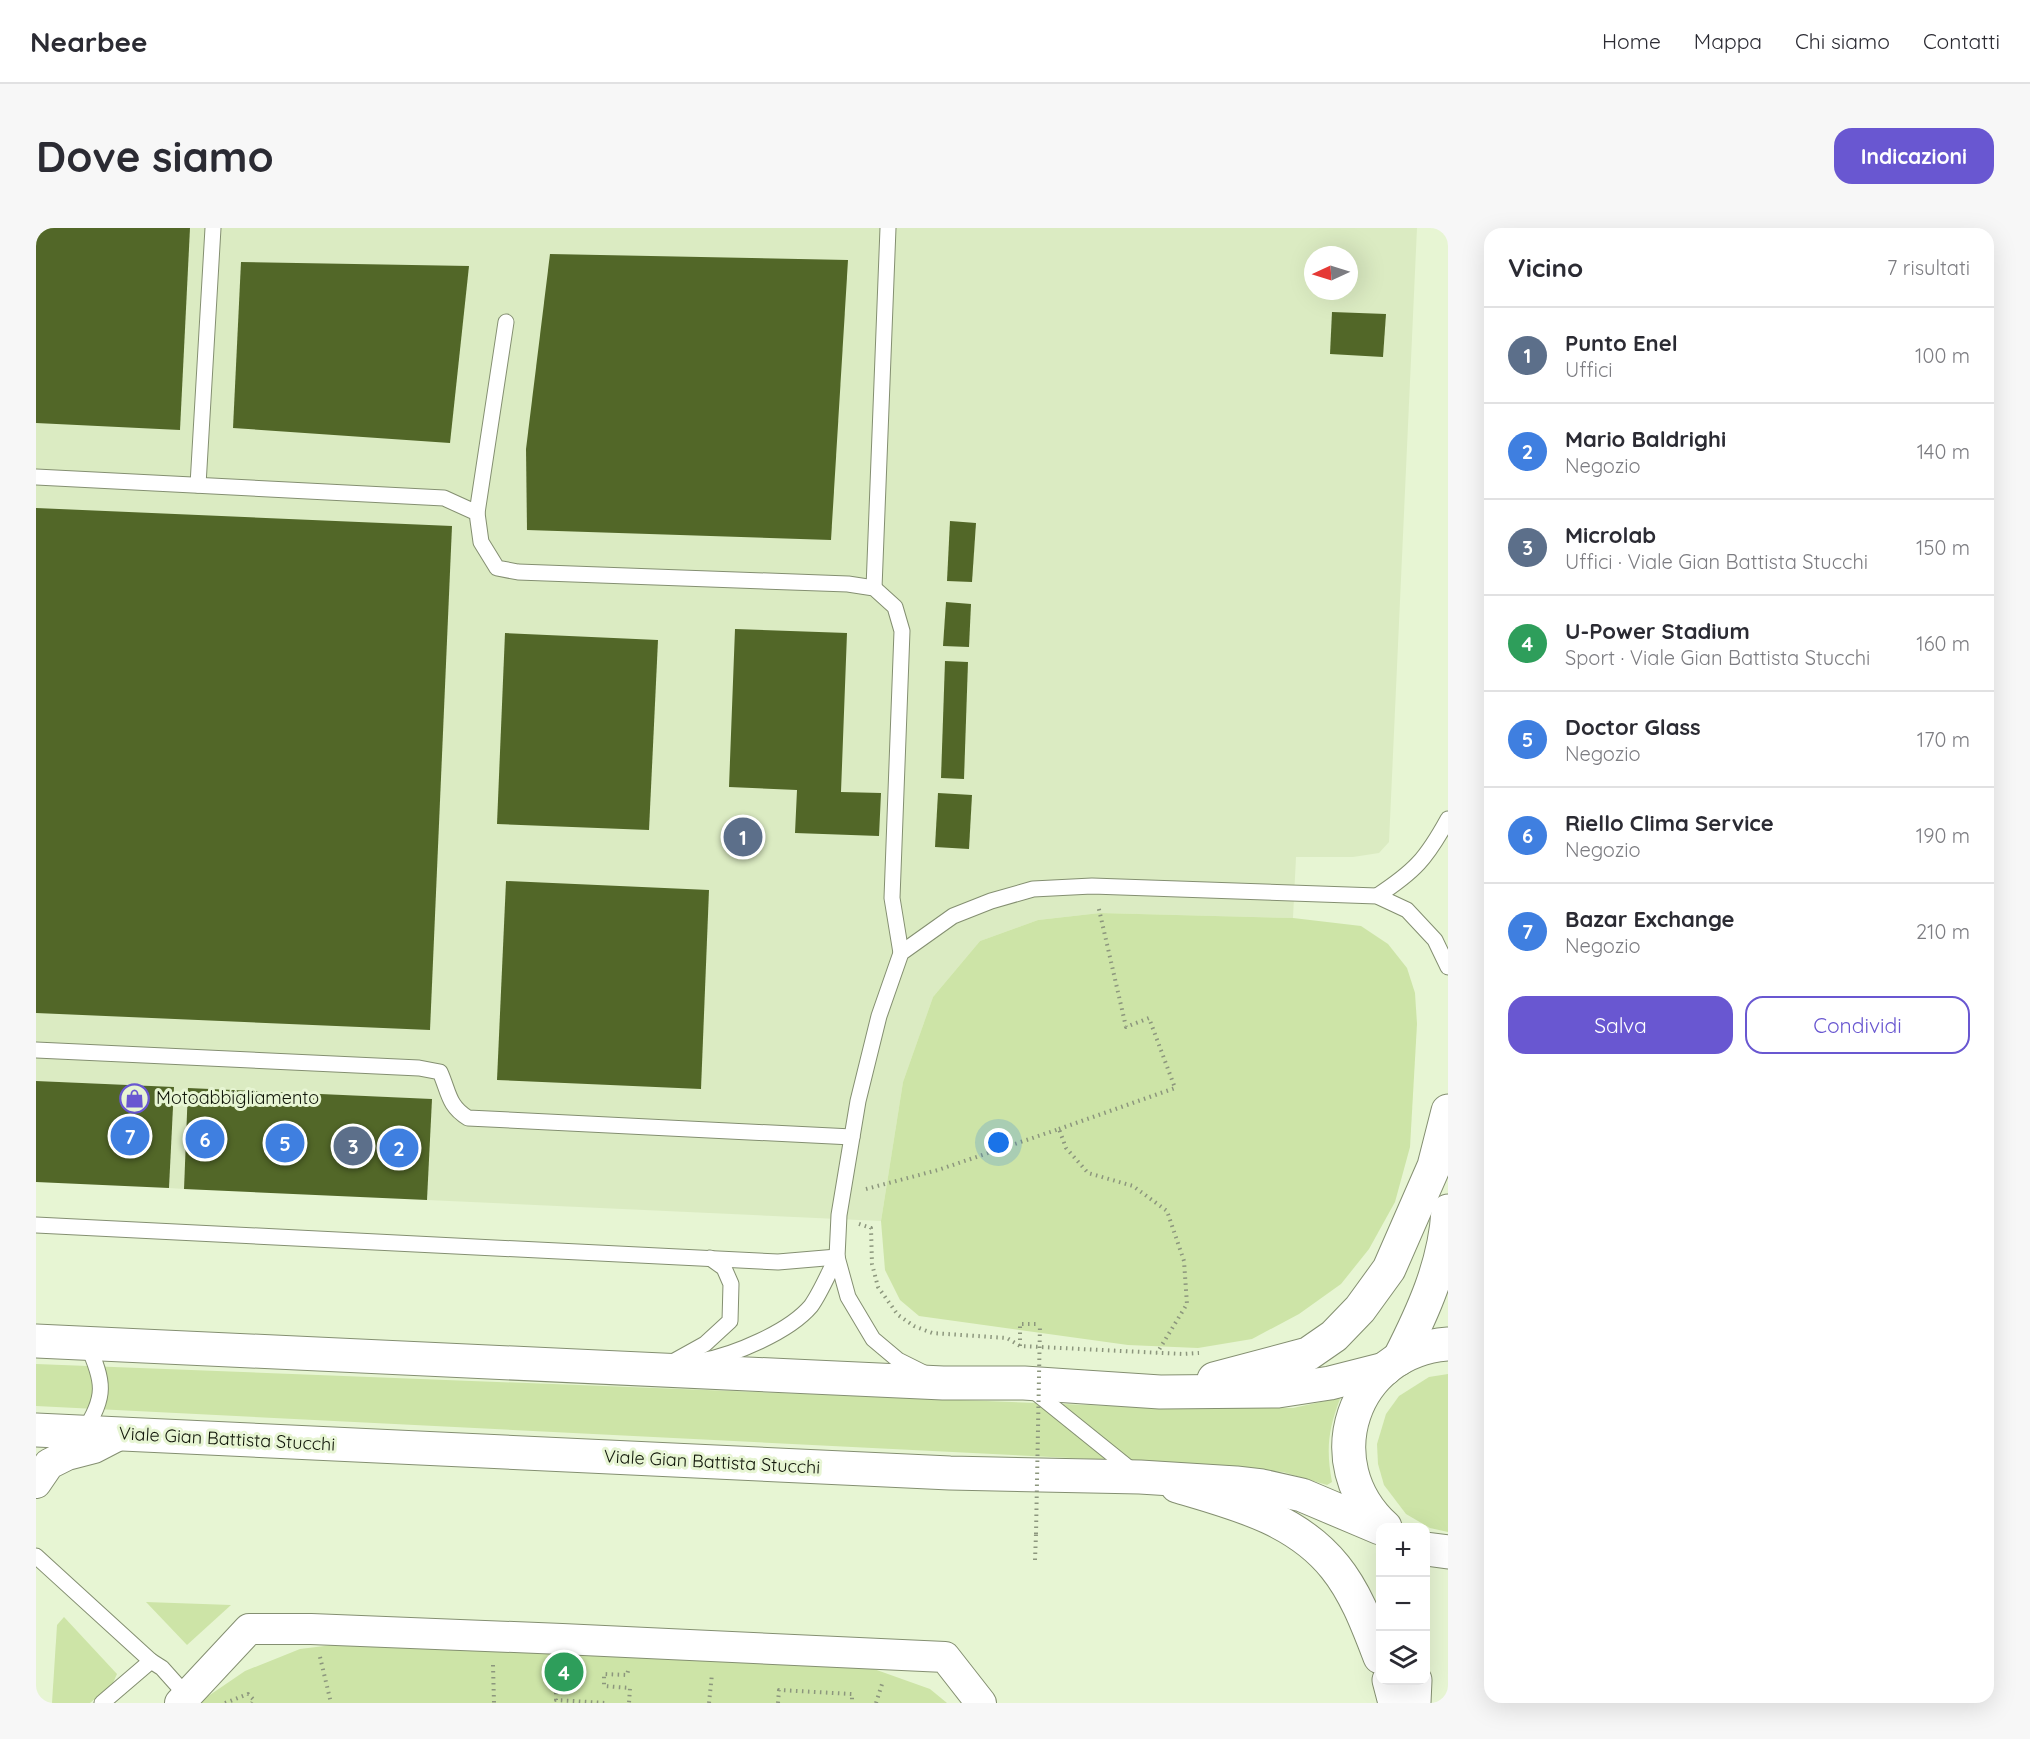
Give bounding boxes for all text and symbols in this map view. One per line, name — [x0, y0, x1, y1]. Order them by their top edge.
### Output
text: Nearbee — [30, 24, 148, 59]
text: Home — [1602, 28, 1661, 54]
text: Mappa — [1694, 28, 1762, 54]
text: Chi siamo — [1795, 28, 1890, 54]
text: Contatti — [1923, 28, 2000, 54]
button: Indicazioni — [1834, 128, 1994, 184]
text: Dove siamo — [36, 130, 274, 183]
north arrow — [1304, 246, 1358, 300]
text: Vicino — [1508, 251, 1583, 284]
text: 7 risultati — [1887, 255, 1970, 280]
text: Punto Enel — [1565, 329, 1678, 357]
text: 1 — [1524, 343, 1531, 368]
text: 100 m — [1915, 343, 1970, 368]
text: Uffici — [1565, 357, 1613, 382]
text: Mario Baldrighi — [1565, 425, 1726, 453]
text: 2 — [1522, 439, 1533, 464]
text: 140 m — [1917, 439, 1970, 464]
text: Negozio — [1565, 453, 1641, 478]
text: Microlab — [1565, 521, 1656, 549]
text: 3 — [1522, 535, 1533, 560]
text: 150 m — [1916, 535, 1970, 560]
text: Uffici · Viale Gian Battista Stucchi — [1565, 549, 1868, 574]
text: U-Power Stadium — [1565, 617, 1750, 645]
text: 4 — [1522, 631, 1533, 656]
text: 160 m — [1916, 631, 1970, 656]
text: Sport · Viale Gian Battista Stucchi — [1565, 645, 1870, 670]
text: Doctor Glass — [1565, 713, 1701, 741]
text: 5 — [1522, 727, 1533, 752]
text: 170 m — [1917, 727, 1970, 752]
text: Negozio — [1565, 741, 1641, 766]
text: Riello Clima Service — [1565, 809, 1774, 837]
pin: 1 — [724, 814, 762, 860]
text: 6 — [1522, 823, 1533, 848]
text: 190 m — [1916, 823, 1970, 848]
text: Negozio — [1565, 837, 1641, 862]
text: Bazar Exchange — [1565, 905, 1735, 933]
text: 7 — [1522, 919, 1533, 944]
text: 210 m — [1916, 919, 1970, 944]
text: Negozio — [1565, 933, 1641, 958]
button: Salva — [1508, 996, 1733, 1054]
button: Condividi — [1745, 996, 1970, 1054]
shop icon: Motoabbigliamento — [119, 1082, 151, 1114]
place label: Motoabbigliamento — [156, 1086, 319, 1109]
pin: 7 — [110, 1114, 149, 1158]
pin: 6 — [186, 1116, 224, 1162]
pin: 5 — [266, 1120, 304, 1166]
pin: 3 — [334, 1124, 372, 1168]
pin: 2 — [380, 1126, 418, 1170]
your location — [984, 1128, 1013, 1157]
street label: Viale Gian Battista Stucchi — [118, 1421, 336, 1456]
street label: Viale Gian Battista Stucchi — [603, 1444, 821, 1479]
map controls — [1376, 1523, 1430, 1685]
button: + — [1376, 1523, 1430, 1577]
button: − — [1376, 1577, 1430, 1631]
button: layers — [1376, 1631, 1430, 1685]
pin: 4 — [544, 1650, 584, 1694]

